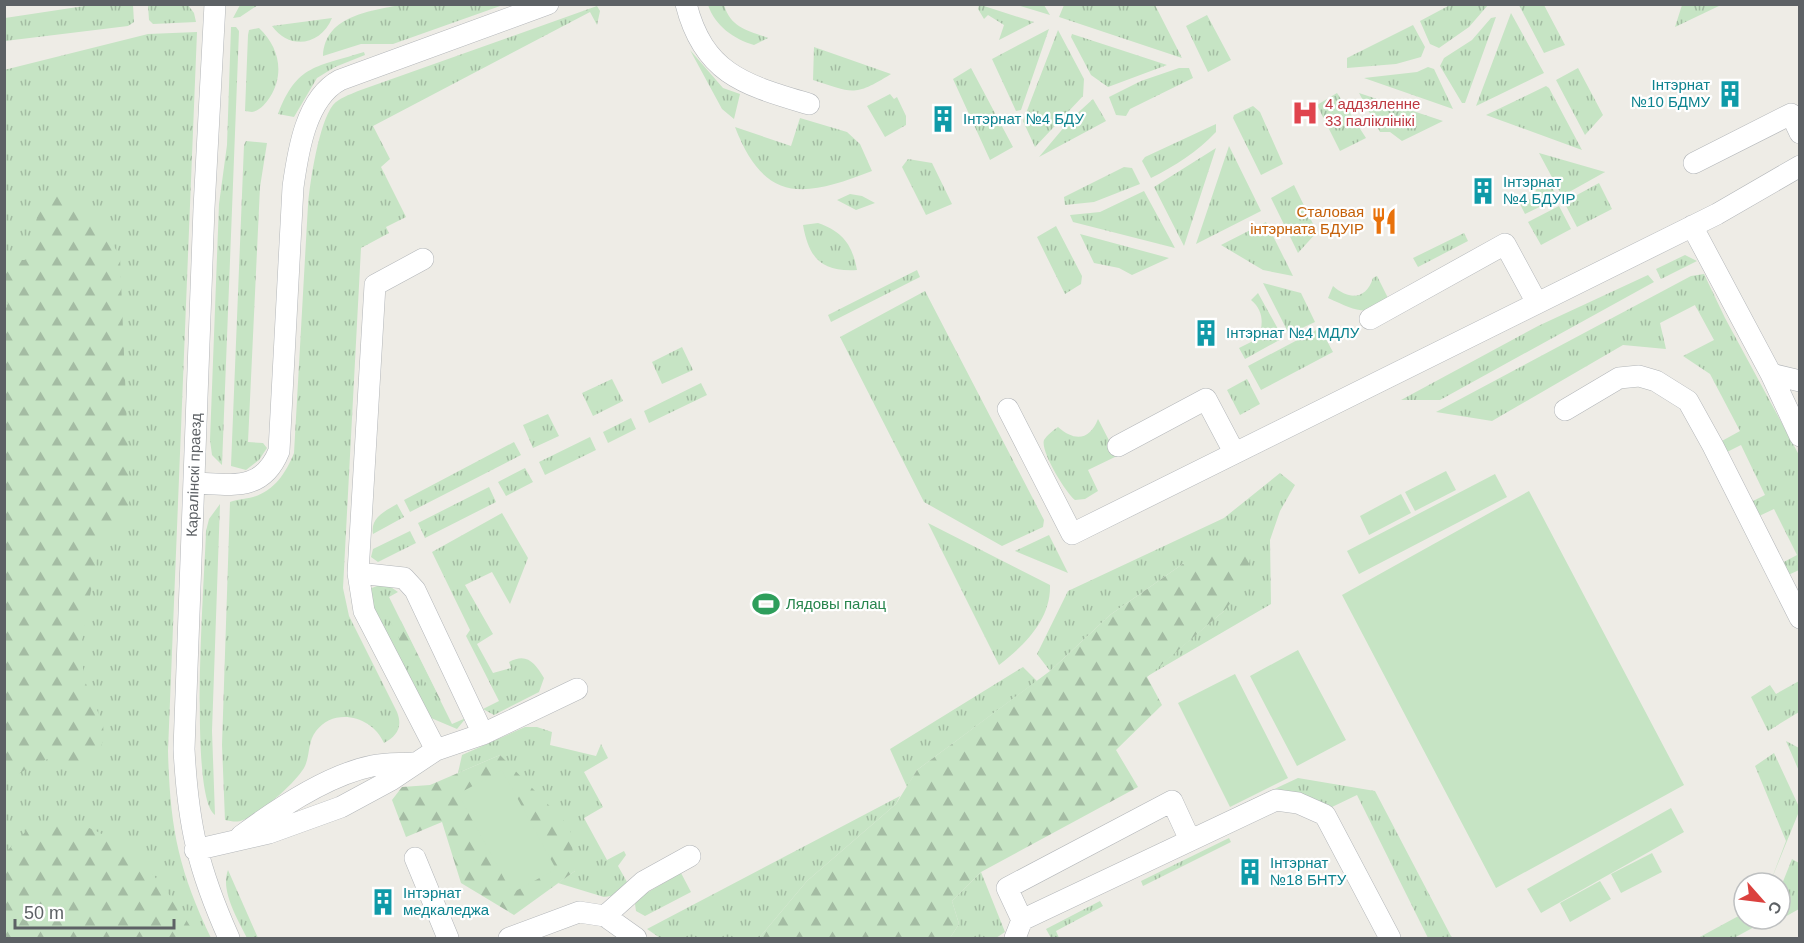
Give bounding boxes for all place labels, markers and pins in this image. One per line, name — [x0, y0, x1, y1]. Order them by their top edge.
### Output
place label: Інтэрнат №10 БДМУ — [1631, 76, 1710, 110]
building icon: Інтэрнат №10 БДМУ — [1715, 79, 1745, 109]
place label: 4 аддзяленне 33 паліклінікі — [1325, 95, 1420, 129]
hospital icon: 4 аддзяленне 33 паліклінікі — [1290, 98, 1320, 128]
building icon: Інтэрнат №4 БДУ — [928, 104, 958, 134]
place label: Інтэрнат №4 БДУ — [963, 110, 1084, 127]
place label: Інтэрнат №4 БДУІР — [1503, 173, 1575, 207]
building icon: Інтэрнат №4 БДУІР — [1468, 176, 1498, 206]
place label: Сталовая інтэрната БДУІР — [1250, 203, 1364, 237]
restaurant icon: Сталовая інтэрната БДУІР — [1369, 206, 1399, 236]
building icon: Інтэрнат №4 МДЛУ — [1191, 318, 1221, 348]
place label: Інтэрнат №4 МДЛУ — [1226, 324, 1360, 341]
sports icon: Лядовы палац — [751, 589, 781, 619]
place label: Лядовы палац — [786, 595, 887, 612]
place label: Інтэрнат №18 БНТУ — [1270, 854, 1347, 888]
building icon: Інтэрнат №18 БНТУ — [1235, 857, 1265, 887]
place label: Інтэрнат медкаледжа — [403, 884, 490, 918]
building icon: Інтэрнат медкаледжа — [368, 887, 398, 917]

